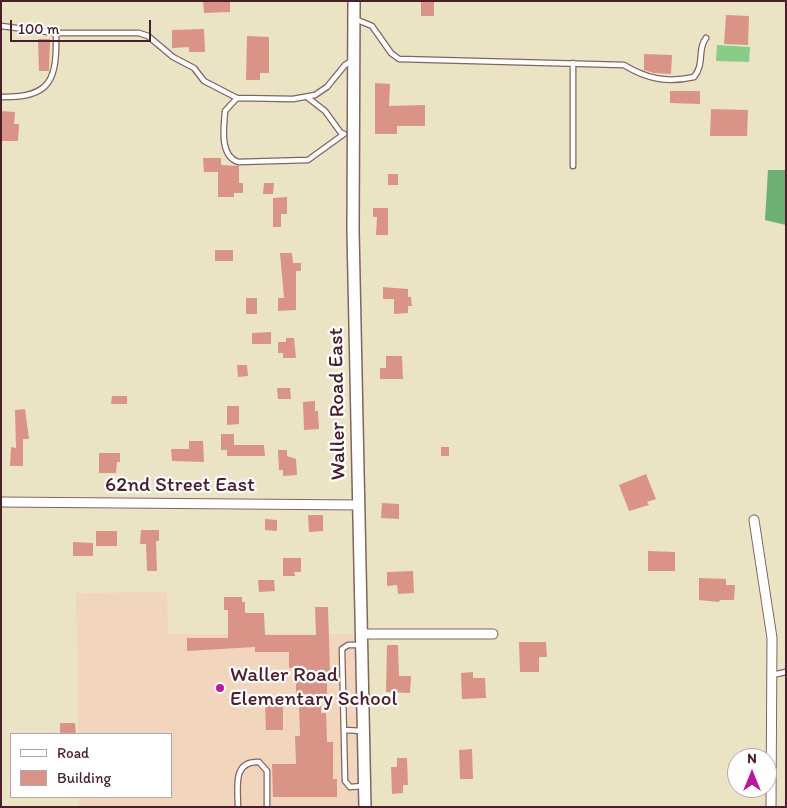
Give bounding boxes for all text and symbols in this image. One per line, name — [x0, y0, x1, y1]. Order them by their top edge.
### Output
scale bar — [12, 10, 154, 42]
text: 100 m — [18, 20, 59, 38]
street label: Waller Road East — [324, 327, 352, 481]
street label: 62nd Street East — [105, 473, 255, 499]
place label: Waller Road Elementary School — [230, 663, 397, 713]
marker: Waller Road Elementary School — [214, 682, 226, 694]
legend — [10, 733, 172, 798]
text: Road — [57, 744, 89, 762]
north arrow — [727, 748, 777, 798]
text: N — [747, 750, 757, 767]
text: Building — [57, 769, 111, 787]

